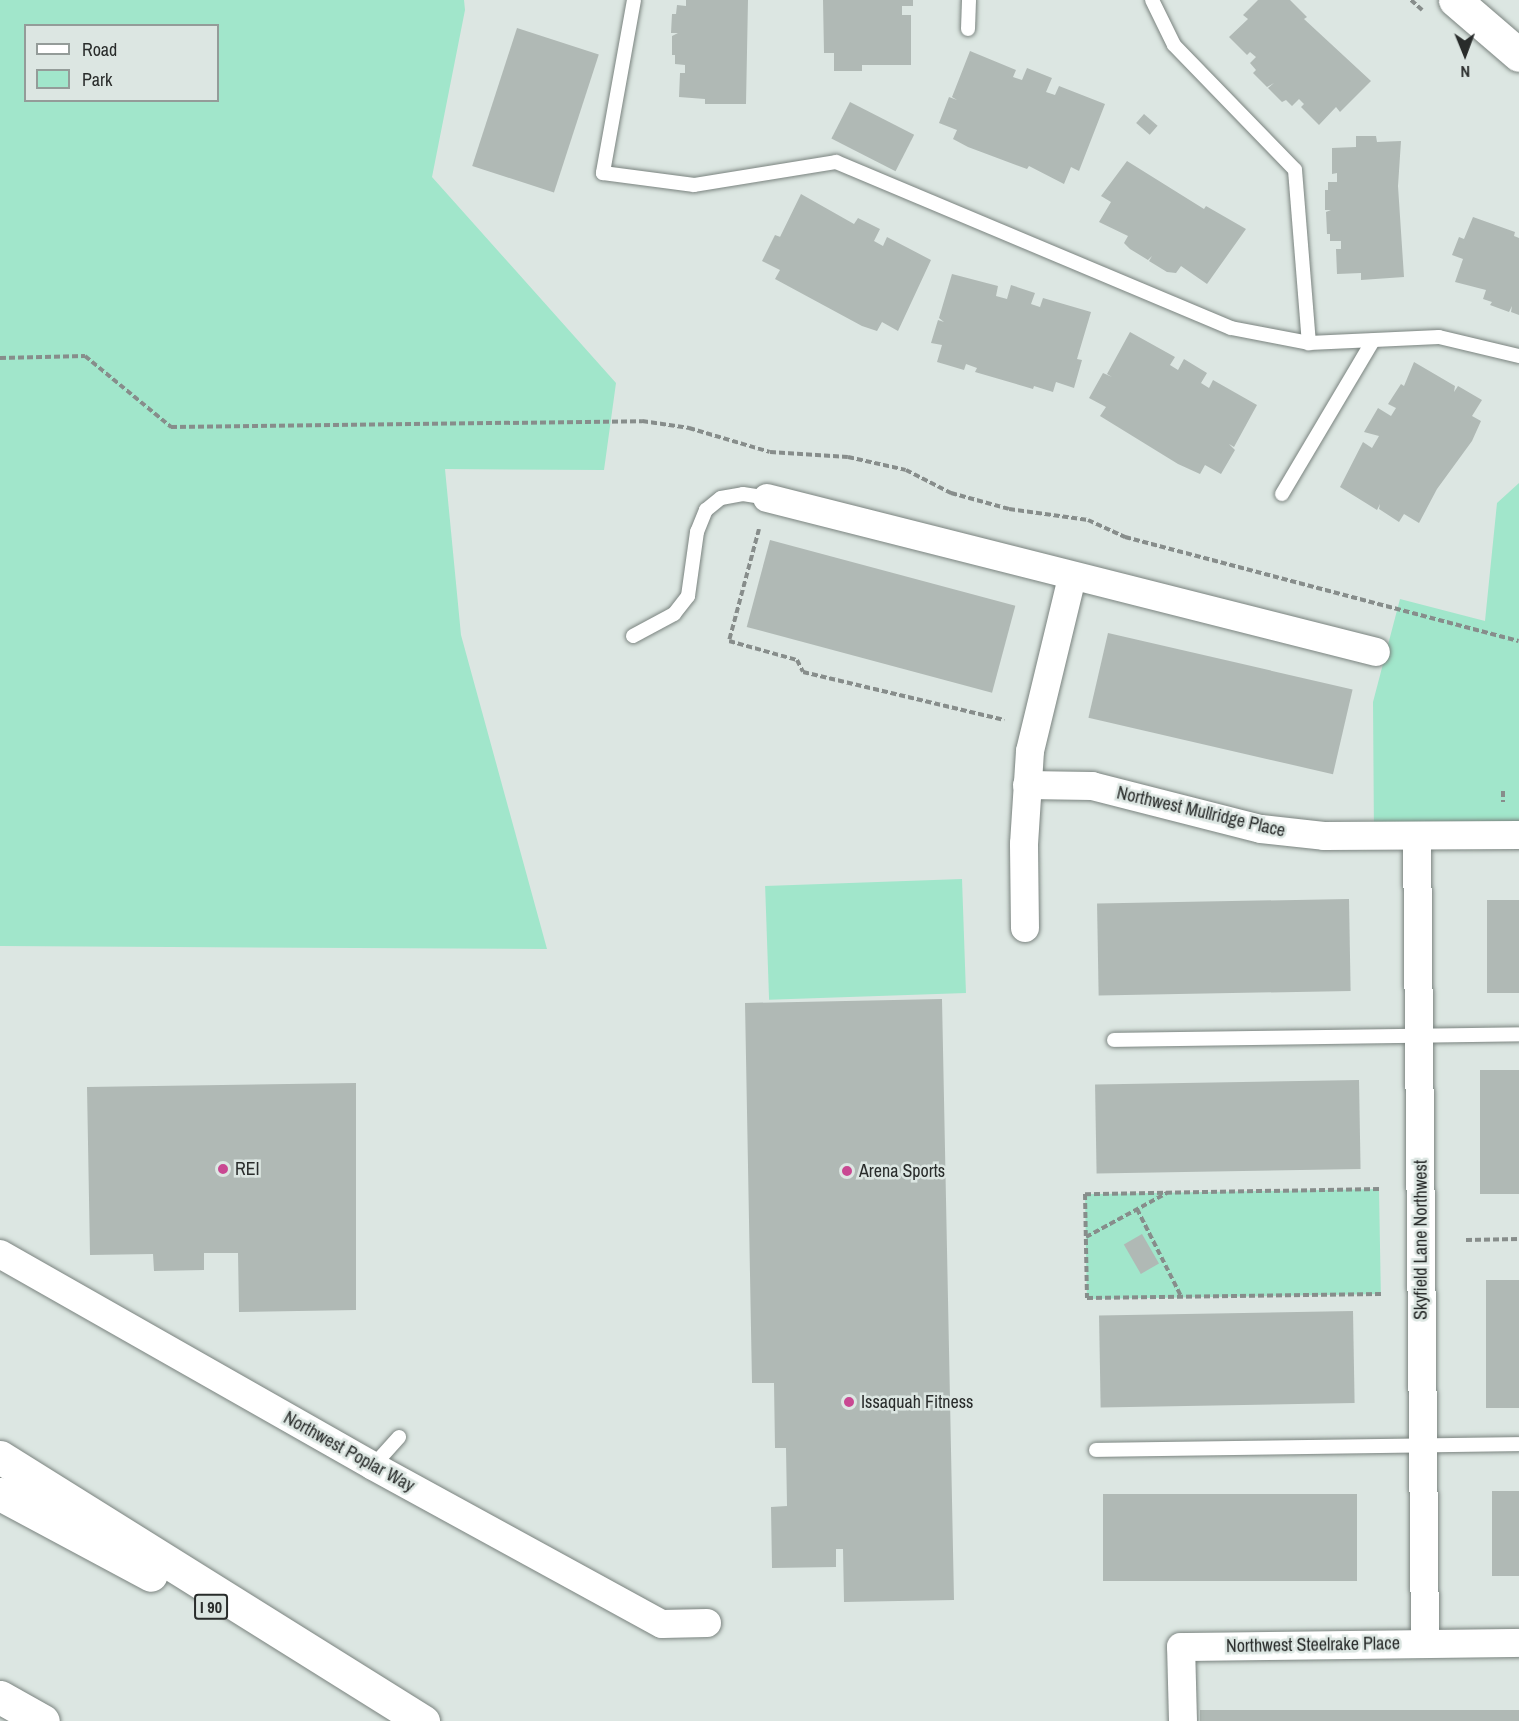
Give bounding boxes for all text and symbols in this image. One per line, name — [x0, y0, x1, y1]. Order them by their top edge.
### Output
legend — [24, 24, 219, 102]
north arrow — [1435, 24, 1495, 84]
text: Road — [82, 37, 117, 62]
text: N — [1460, 61, 1470, 83]
text: Park — [82, 67, 112, 92]
street label: Northwest Mullridge Place — [1115, 782, 1287, 842]
place label: REI — [235, 1158, 260, 1180]
place label: Arena Sports — [859, 1160, 945, 1182]
street label: Skyfield Lane Northwest — [1410, 1160, 1432, 1320]
marker: REI — [216, 1162, 230, 1176]
marker: Arena Sports — [840, 1164, 854, 1178]
place label: Issaquah Fitness — [861, 1391, 973, 1413]
marker: Issaquah Fitness — [842, 1395, 856, 1409]
street label: Northwest Poplar Way — [280, 1407, 418, 1497]
road number: I 90 — [193, 1594, 229, 1620]
street label: Northwest Steelrake Place — [1226, 1633, 1400, 1657]

